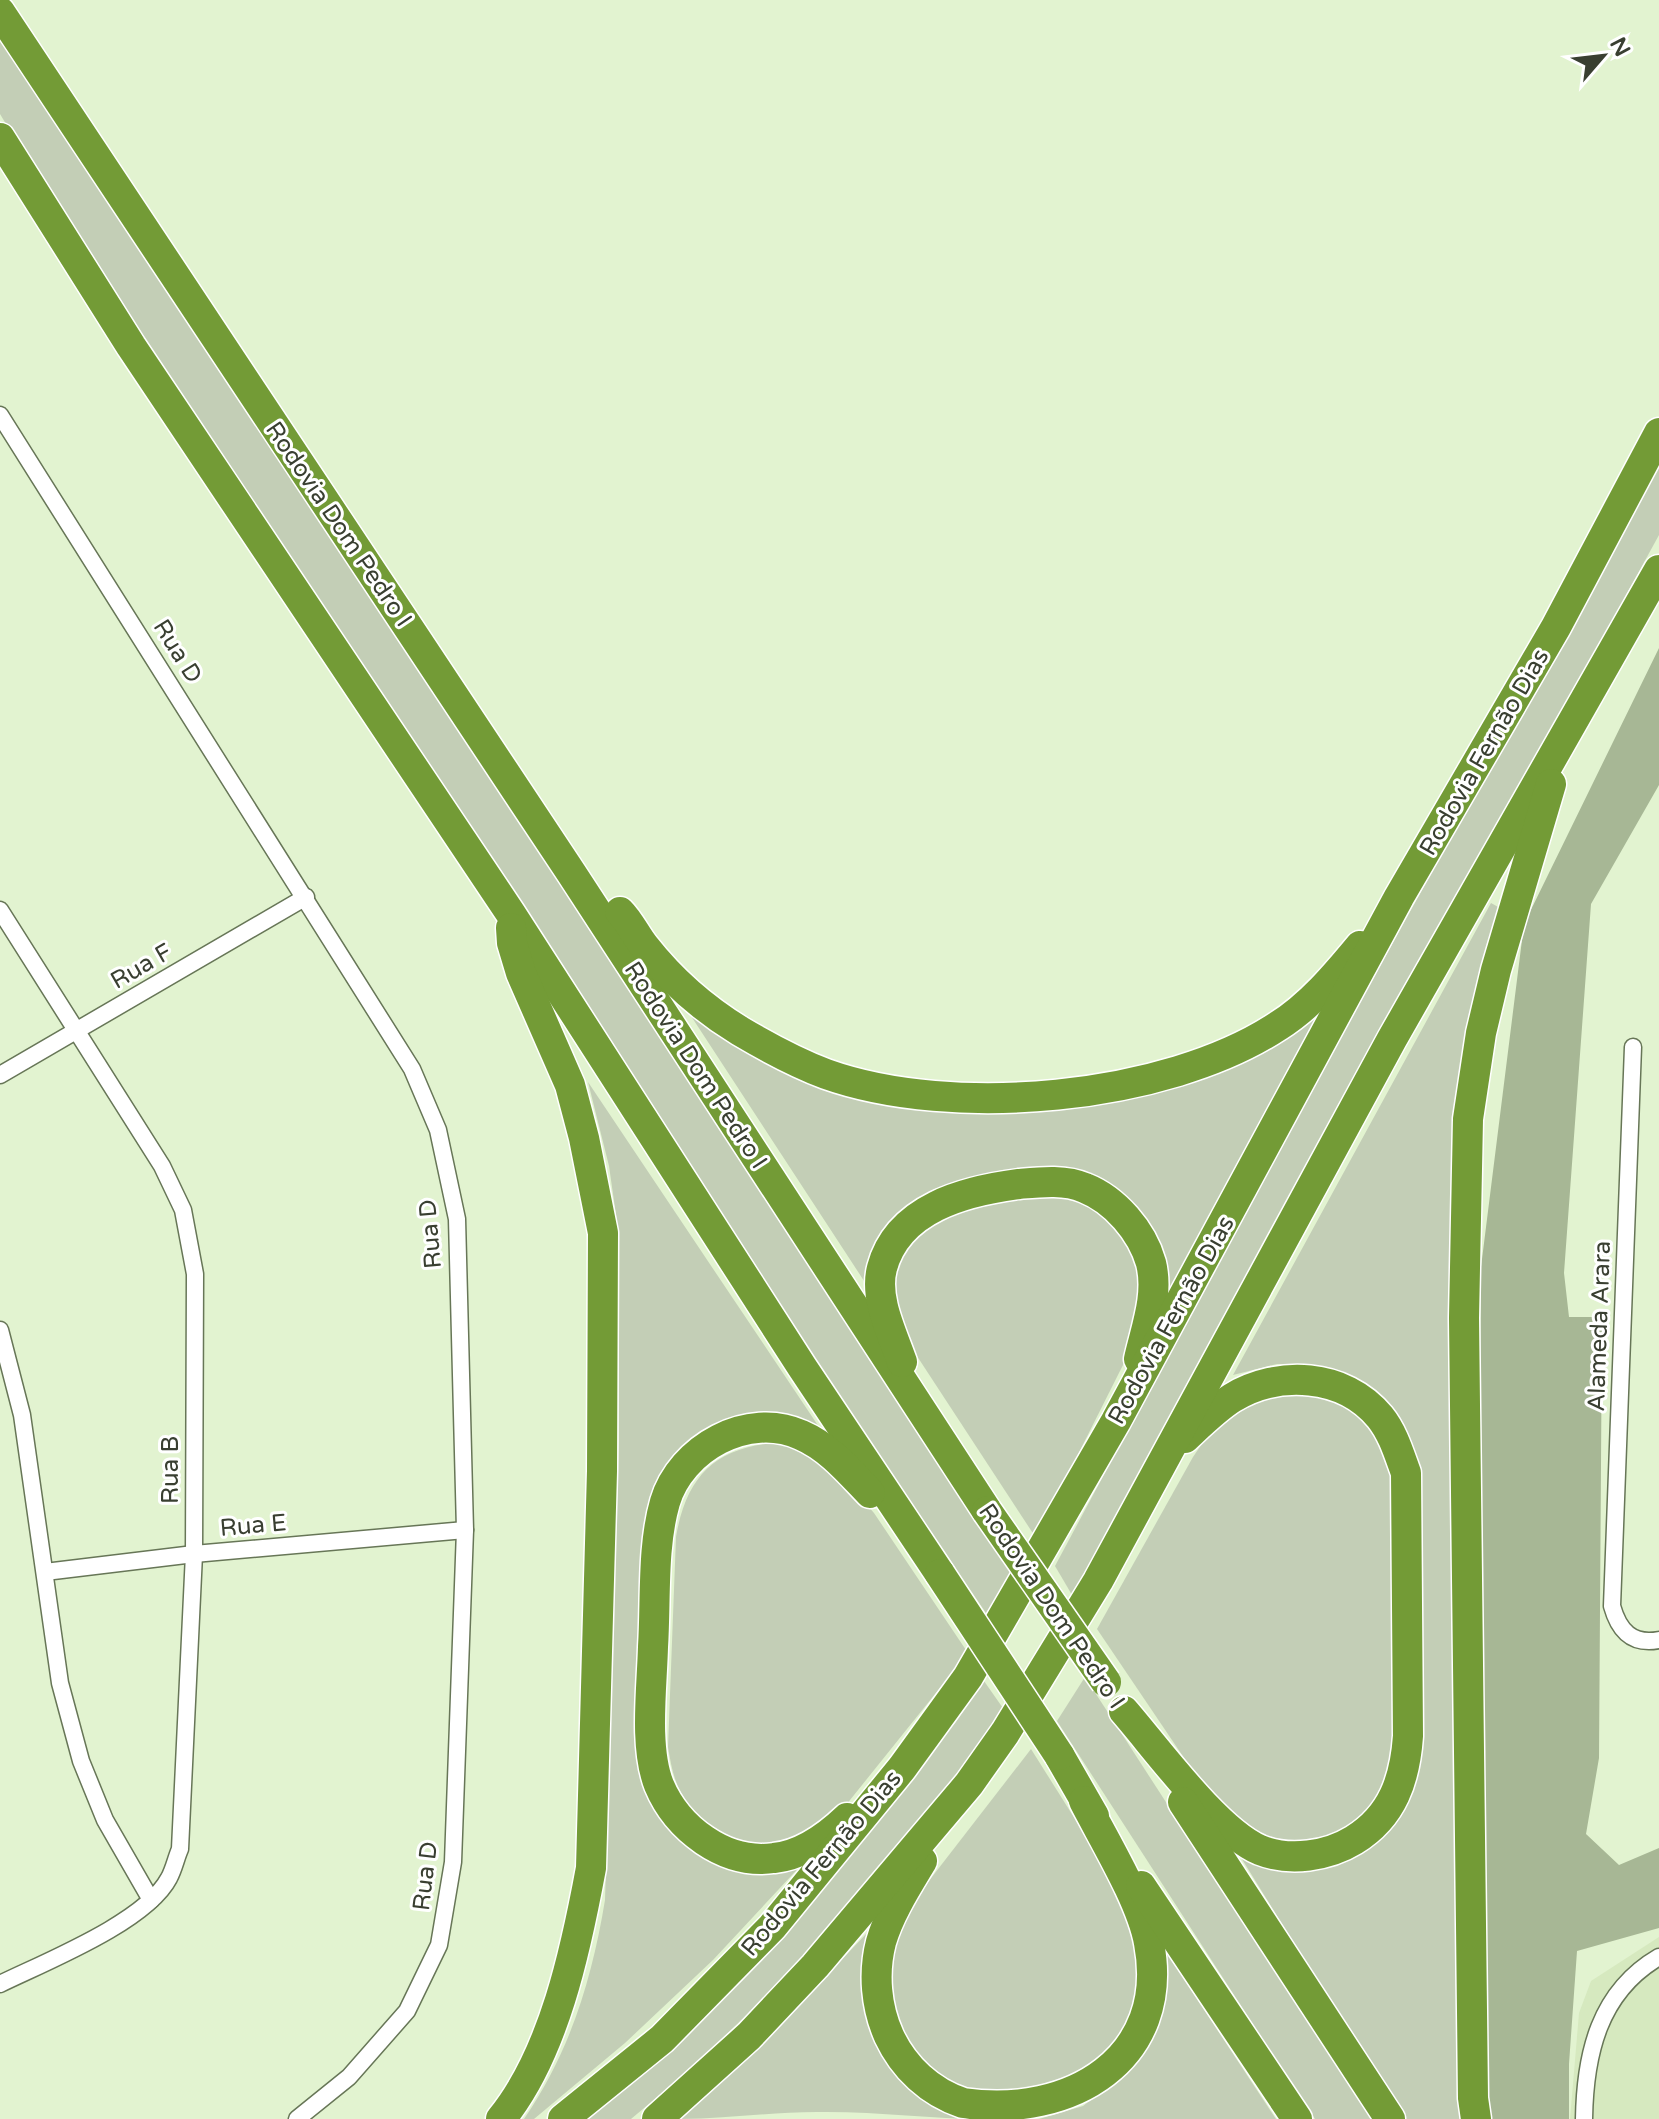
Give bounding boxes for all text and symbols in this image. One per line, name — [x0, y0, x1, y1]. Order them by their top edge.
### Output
north arrow — [1563, 16, 1643, 96]
text: N — [1604, 33, 1635, 61]
street label: Rodovia Dom Pedro I — [259, 416, 418, 632]
street label: Rua D — [147, 614, 208, 688]
street label: Rodovia Fernão Dias — [1413, 644, 1555, 861]
street label: Rua F — [105, 937, 177, 995]
street label: Rodovia Dom Pedro I — [618, 956, 773, 1174]
street label: Rua D — [413, 1198, 448, 1270]
street label: Rodovia Fernão Dias — [1102, 1211, 1241, 1430]
street label: Alameda Arara — [1582, 1240, 1617, 1412]
street label: Rua B — [156, 1436, 185, 1504]
street label: Rodovia Dom Pedro I — [972, 1498, 1131, 1714]
street label: Rua E — [219, 1508, 288, 1543]
street label: Rodovia Fernão Dias — [735, 1764, 908, 1962]
street label: Rua D — [407, 1840, 444, 1912]

